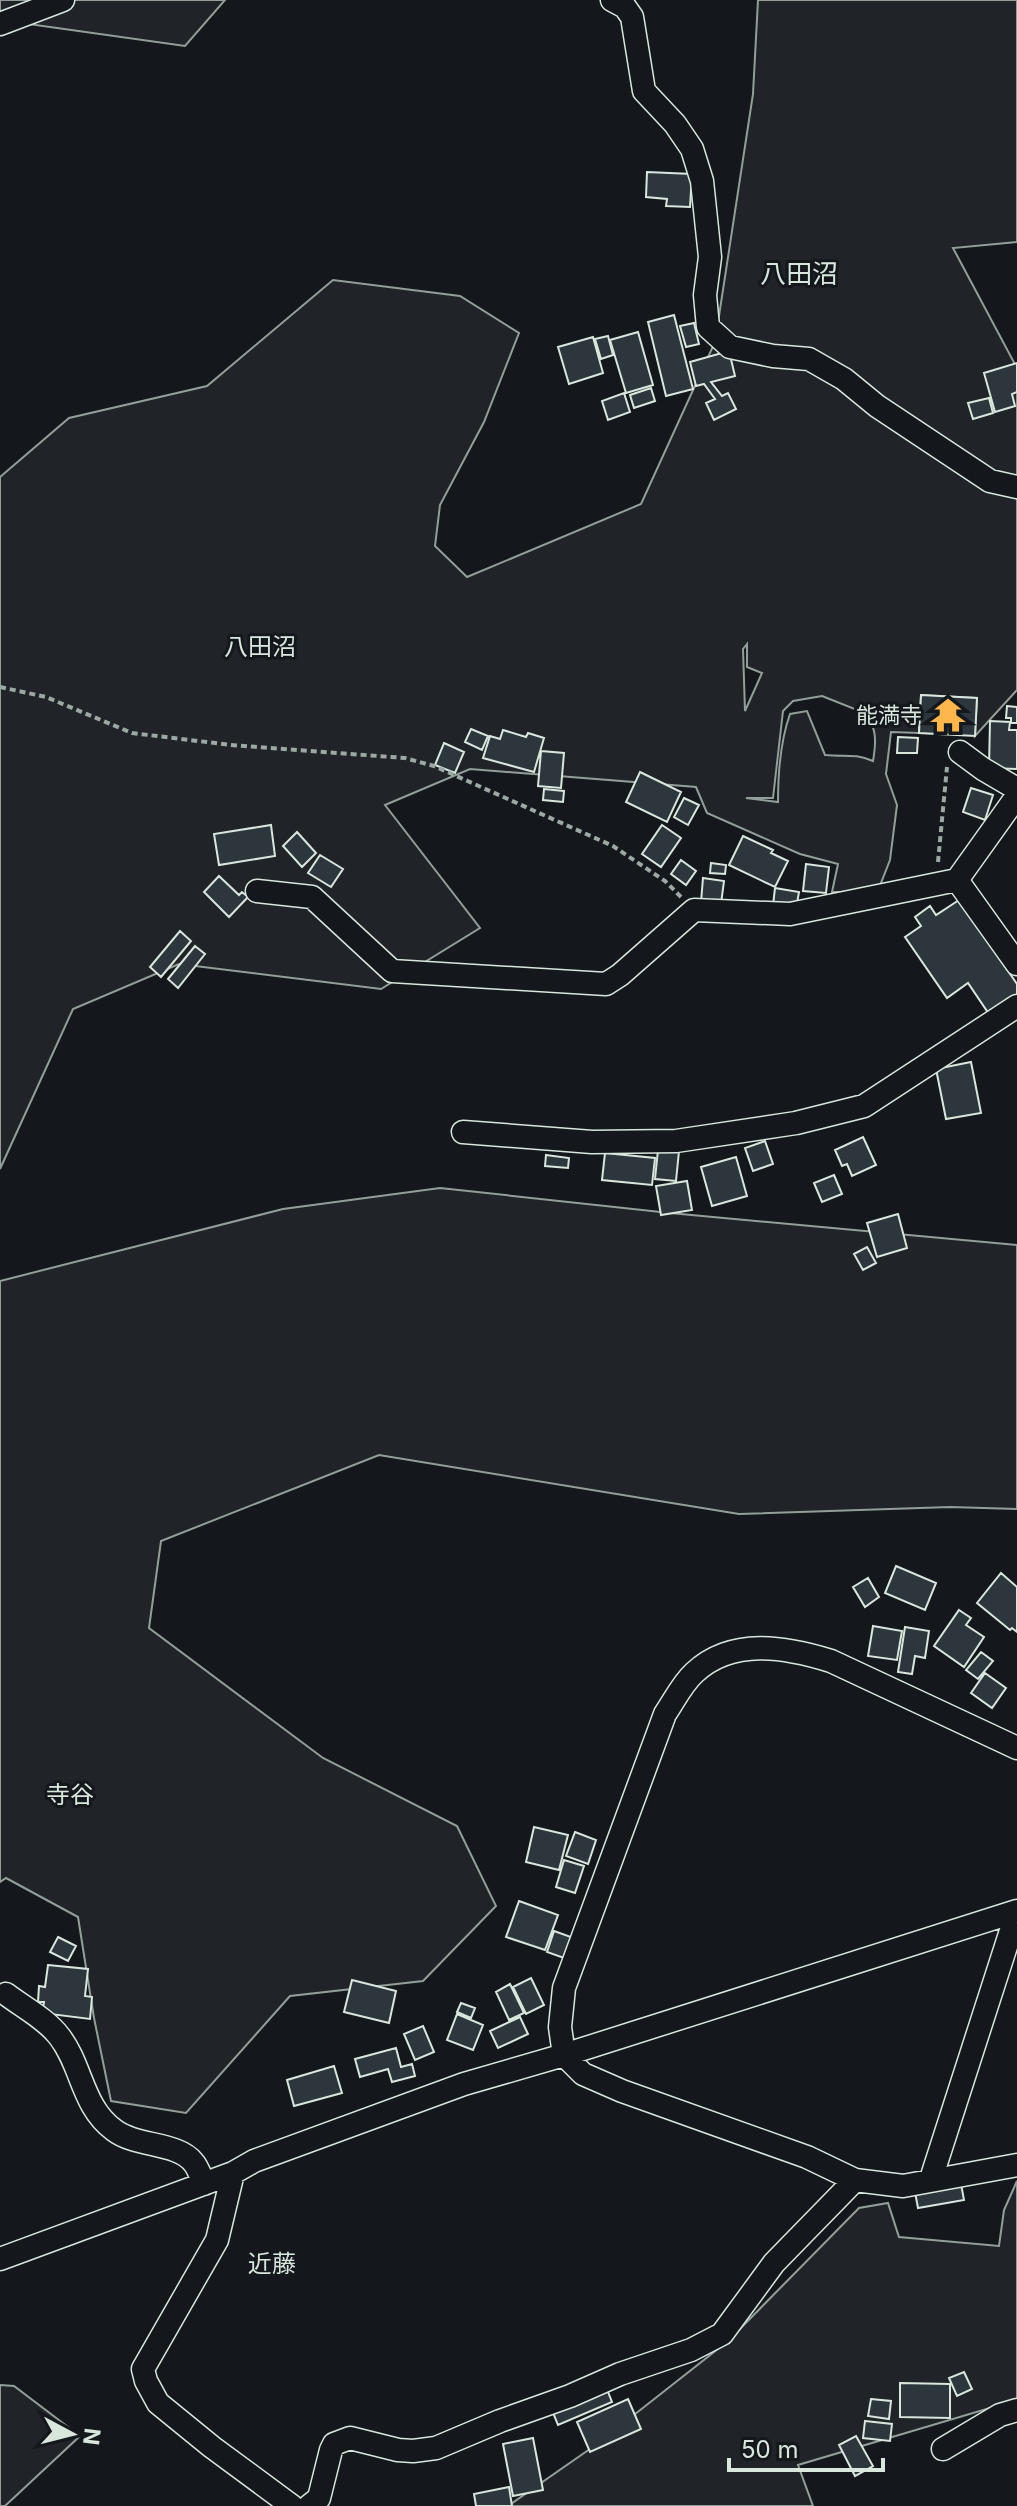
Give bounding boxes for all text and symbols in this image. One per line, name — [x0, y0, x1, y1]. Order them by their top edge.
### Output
district label: 八田沼 — [760, 258, 838, 289]
district label: 八田沼 — [224, 632, 296, 661]
temple icon: 能満寺 — [929, 696, 967, 734]
place label: 能満寺 — [856, 702, 922, 728]
district label: 寺谷 — [46, 1780, 94, 1809]
district label: 近藤 — [248, 2249, 296, 2278]
north arrow — [32, 2394, 112, 2474]
scale bar — [729, 2422, 883, 2472]
text: N — [78, 2427, 106, 2446]
text: 50 m — [741, 2435, 799, 2464]

